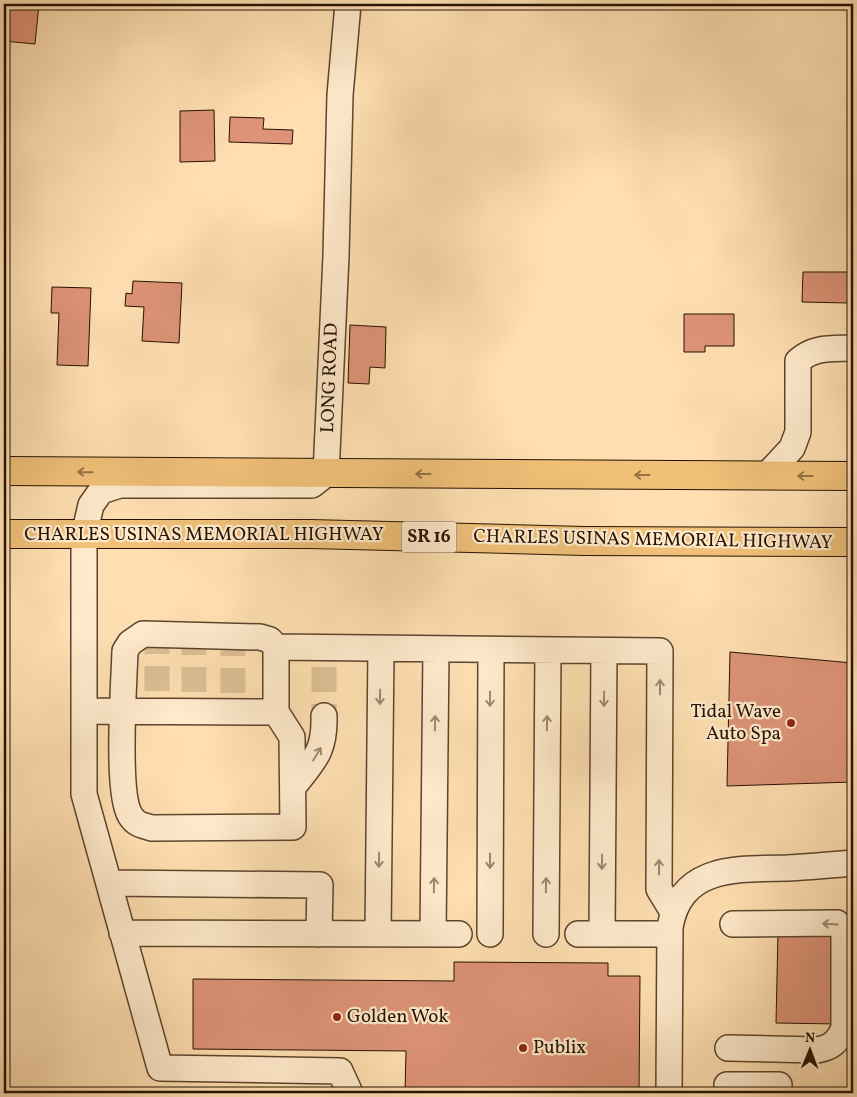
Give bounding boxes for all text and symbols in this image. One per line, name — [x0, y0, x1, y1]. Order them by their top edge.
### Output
street label: LONG ROAD — [315, 322, 345, 433]
one-way arrow — [77, 467, 94, 477]
one-way arrow — [415, 469, 431, 479]
one-way arrow — [634, 470, 650, 480]
one-way arrow — [797, 471, 813, 481]
street label: CHARLES USINAS MEMORIAL HIGHWAY — [24, 522, 384, 548]
road number: SR 16 — [402, 522, 456, 552]
street label: CHARLES USINAS MEMORIAL HIGHWAY — [473, 524, 833, 556]
one-way arrow — [655, 679, 665, 695]
one-way arrow — [375, 689, 385, 705]
one-way arrow — [486, 690, 495, 706]
one-way arrow — [599, 691, 609, 707]
place label: Tidal Wave Auto Spa — [691, 699, 781, 747]
one-way arrow — [430, 715, 440, 731]
one-way arrow — [543, 715, 552, 731]
marker: Tidal Wave Auto Spa — [785, 717, 797, 729]
one-way arrow — [312, 748, 322, 762]
one-way arrow — [374, 852, 383, 868]
one-way arrow — [485, 852, 495, 869]
one-way arrow — [597, 854, 607, 870]
one-way arrow — [654, 859, 664, 875]
one-way arrow — [429, 877, 439, 894]
one-way arrow — [541, 877, 551, 894]
one-way arrow — [822, 919, 838, 928]
place label: Golden Wok — [347, 1004, 449, 1030]
marker: Golden Wok — [331, 1011, 343, 1023]
north arrow — [784, 1024, 834, 1074]
text: N — [805, 1029, 815, 1048]
place label: Publix — [533, 1035, 586, 1061]
marker: Publix — [517, 1042, 529, 1054]

